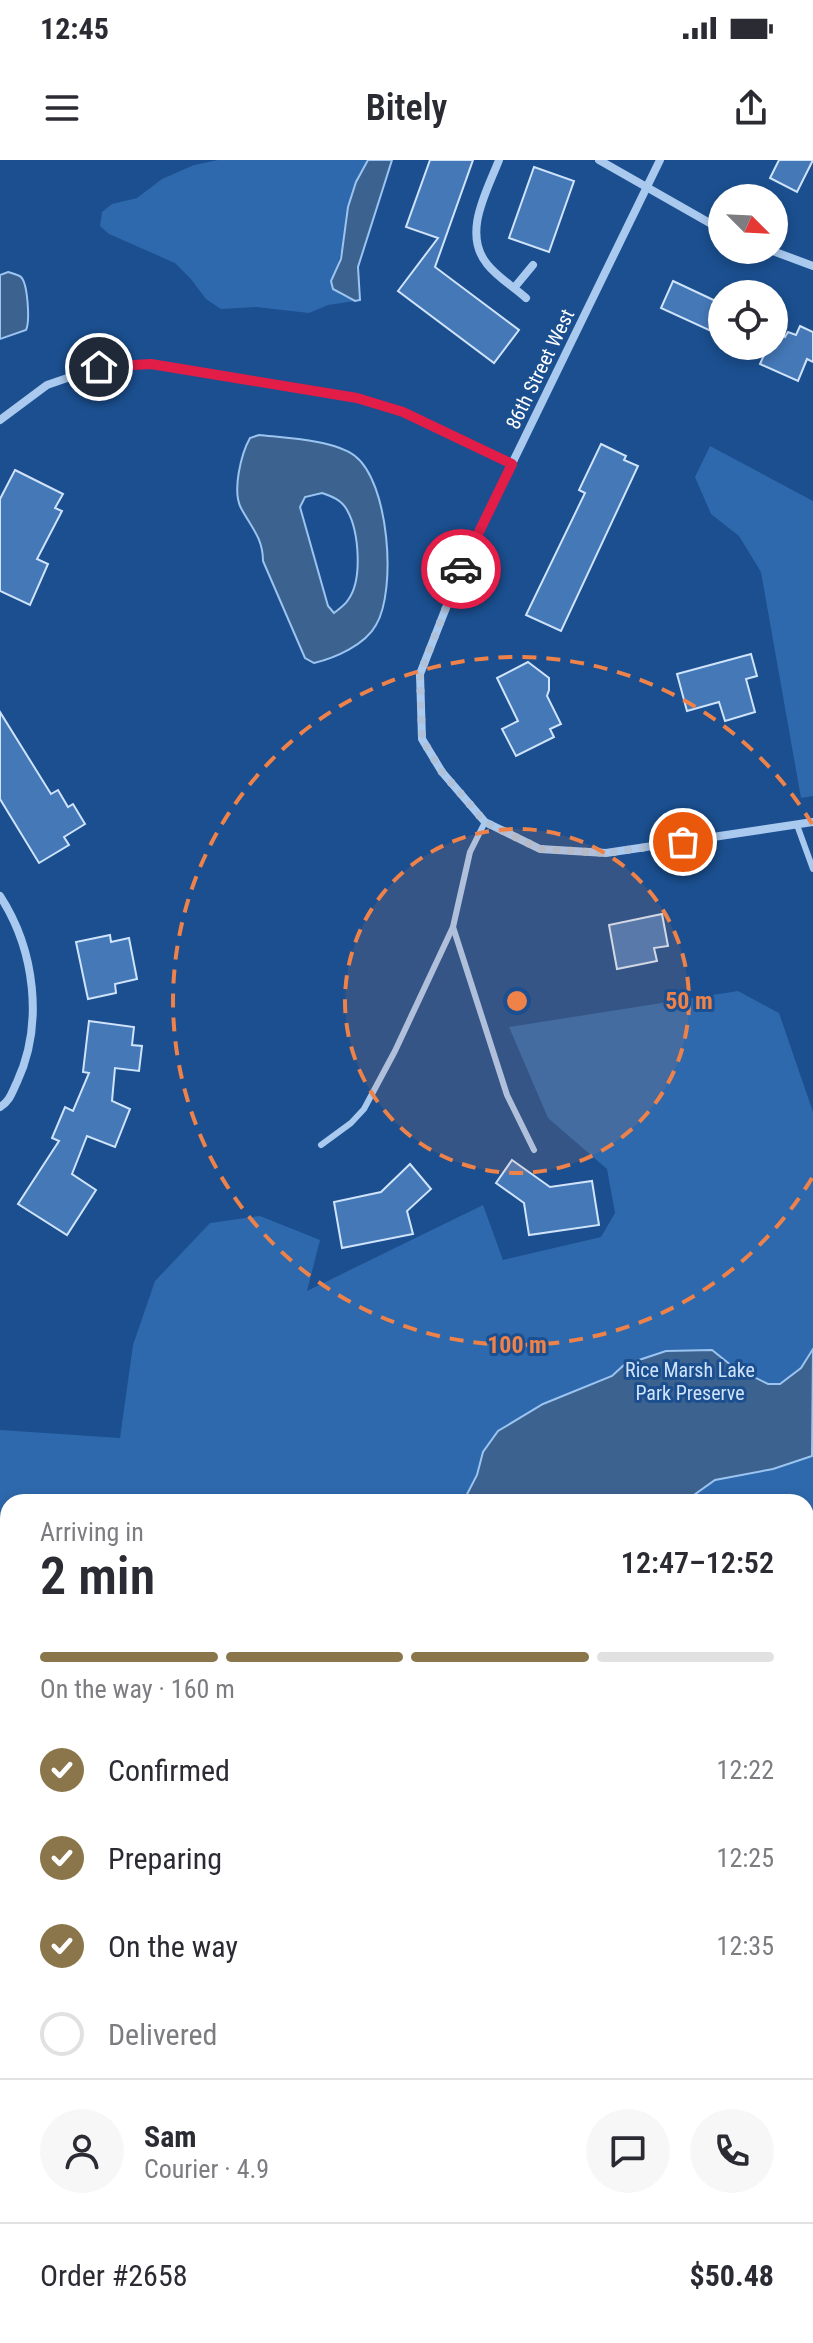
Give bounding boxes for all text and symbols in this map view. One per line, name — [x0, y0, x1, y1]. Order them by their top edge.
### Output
text: 12:45 — [40, 11, 109, 46]
icon: menu — [40, 86, 84, 130]
icon: share — [729, 86, 773, 130]
text: Bitely — [366, 87, 447, 129]
north arrow — [708, 184, 788, 264]
map controls — [708, 184, 788, 360]
button: locate — [708, 280, 788, 360]
street label: 86th Street West — [501, 305, 579, 433]
pin — [65, 333, 133, 401]
icon: home — [77, 345, 121, 389]
courier — [421, 529, 501, 609]
icon: car — [439, 547, 483, 591]
pin — [649, 808, 717, 876]
icon: bag — [661, 820, 705, 864]
centre of rings — [503, 987, 531, 1015]
text: 50 m — [665, 987, 713, 1015]
text: 100 m — [487, 1331, 547, 1359]
park label: Rice Marsh Lake Park Preserve — [625, 1358, 755, 1405]
text: Arriving in — [40, 1517, 144, 1547]
text: 12:47–12:52 — [621, 1545, 774, 1580]
text: 2 min — [40, 1546, 155, 1607]
text: On the way · 160 m — [40, 1674, 235, 1704]
icon: check — [40, 1748, 84, 1792]
text: Confirmed — [108, 1753, 230, 1788]
text: 12:22 — [717, 1755, 774, 1785]
icon: check — [40, 1836, 84, 1880]
text: Preparing — [108, 1841, 222, 1876]
text: 12:25 — [717, 1843, 774, 1873]
icon: check — [40, 1924, 84, 1968]
text: On the way — [108, 1929, 238, 1964]
text: 12:35 — [717, 1931, 774, 1961]
text: Delivered — [108, 2017, 217, 2052]
button: person — [40, 2109, 124, 2193]
button: chat — [586, 2109, 670, 2193]
button: phone — [690, 2109, 774, 2193]
text: Sam — [144, 2119, 197, 2154]
text: Courier · 4.9 — [144, 2154, 269, 2184]
text: Order #2658 — [40, 2258, 188, 2293]
text: $50.48 — [689, 2258, 774, 2293]

